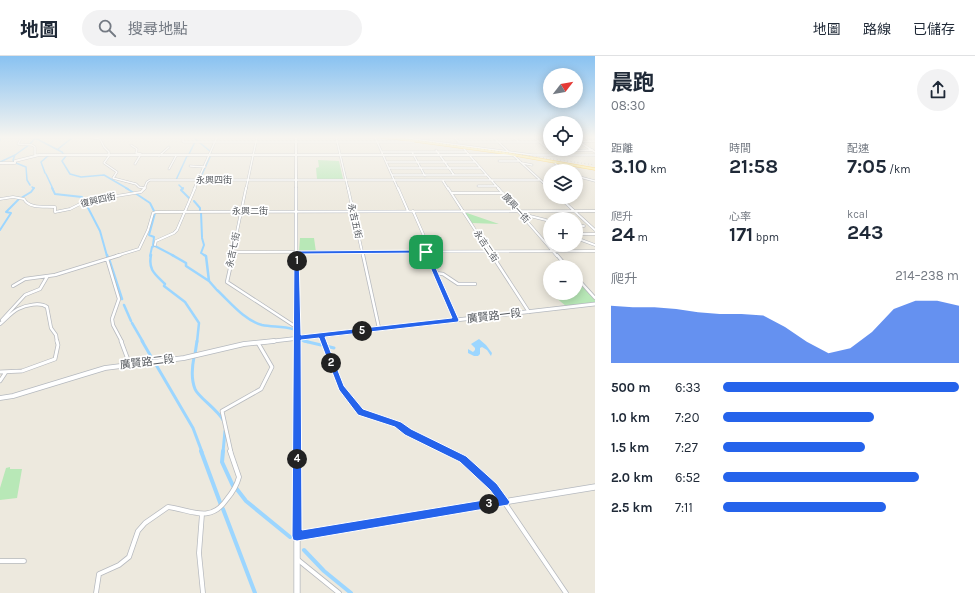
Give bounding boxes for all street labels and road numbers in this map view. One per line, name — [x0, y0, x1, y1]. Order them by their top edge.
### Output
street label: 永興四街 — [196, 175, 232, 185]
street label: 復興四街 — [79, 191, 117, 209]
street label: 廣興一街 — [500, 191, 532, 225]
street label: 永吉五街 — [346, 202, 364, 240]
street label: 永興二街 — [232, 206, 268, 216]
street label: 永吉二街 — [472, 228, 500, 264]
street label: 永吉七街 — [224, 231, 242, 269]
street label: 廣賢路一段 — [466, 306, 522, 326]
street label: 廣賢路二段 — [119, 352, 175, 372]

